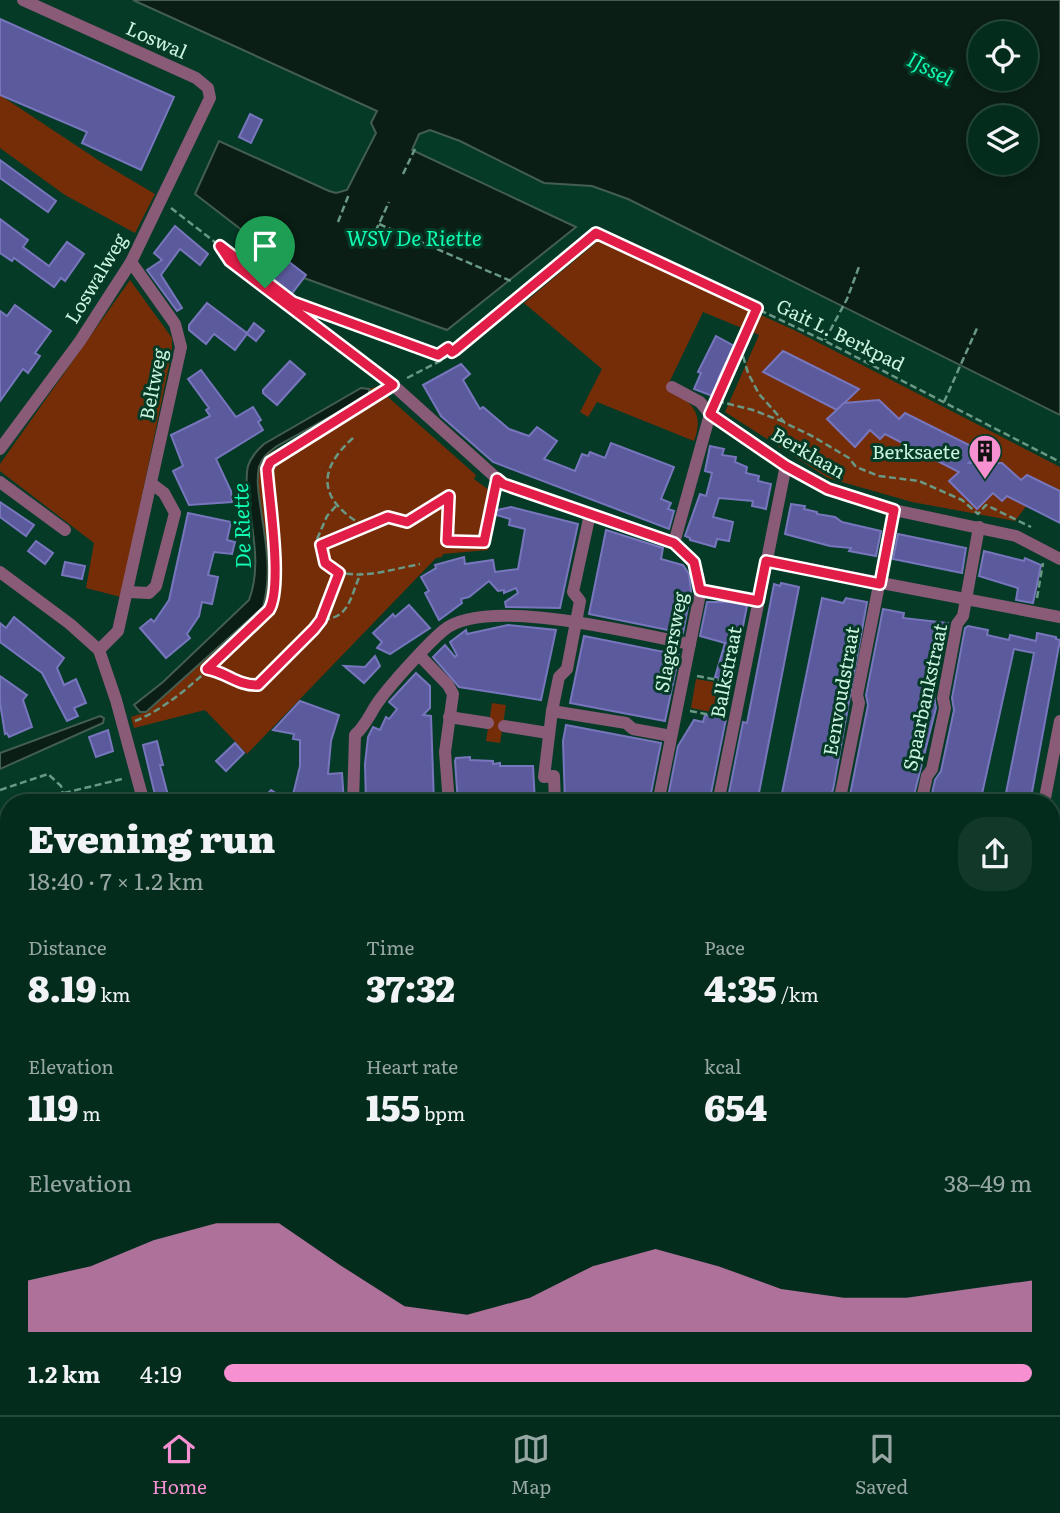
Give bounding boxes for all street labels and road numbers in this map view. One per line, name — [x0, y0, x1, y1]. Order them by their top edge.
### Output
street label: Loswal — [122, 13, 192, 65]
street label: Loswalweg — [57, 227, 133, 328]
street label: Gait L. Berkpad — [772, 291, 910, 377]
street label: Beltweg — [131, 346, 173, 422]
street label: Berklaan — [767, 419, 851, 485]
street label: Slagersweg — [647, 589, 694, 695]
street label: Spaarbankstraat — [895, 620, 953, 773]
street label: Balkstraat — [702, 623, 748, 720]
street label: Eenvoudstraat — [815, 624, 865, 758]

